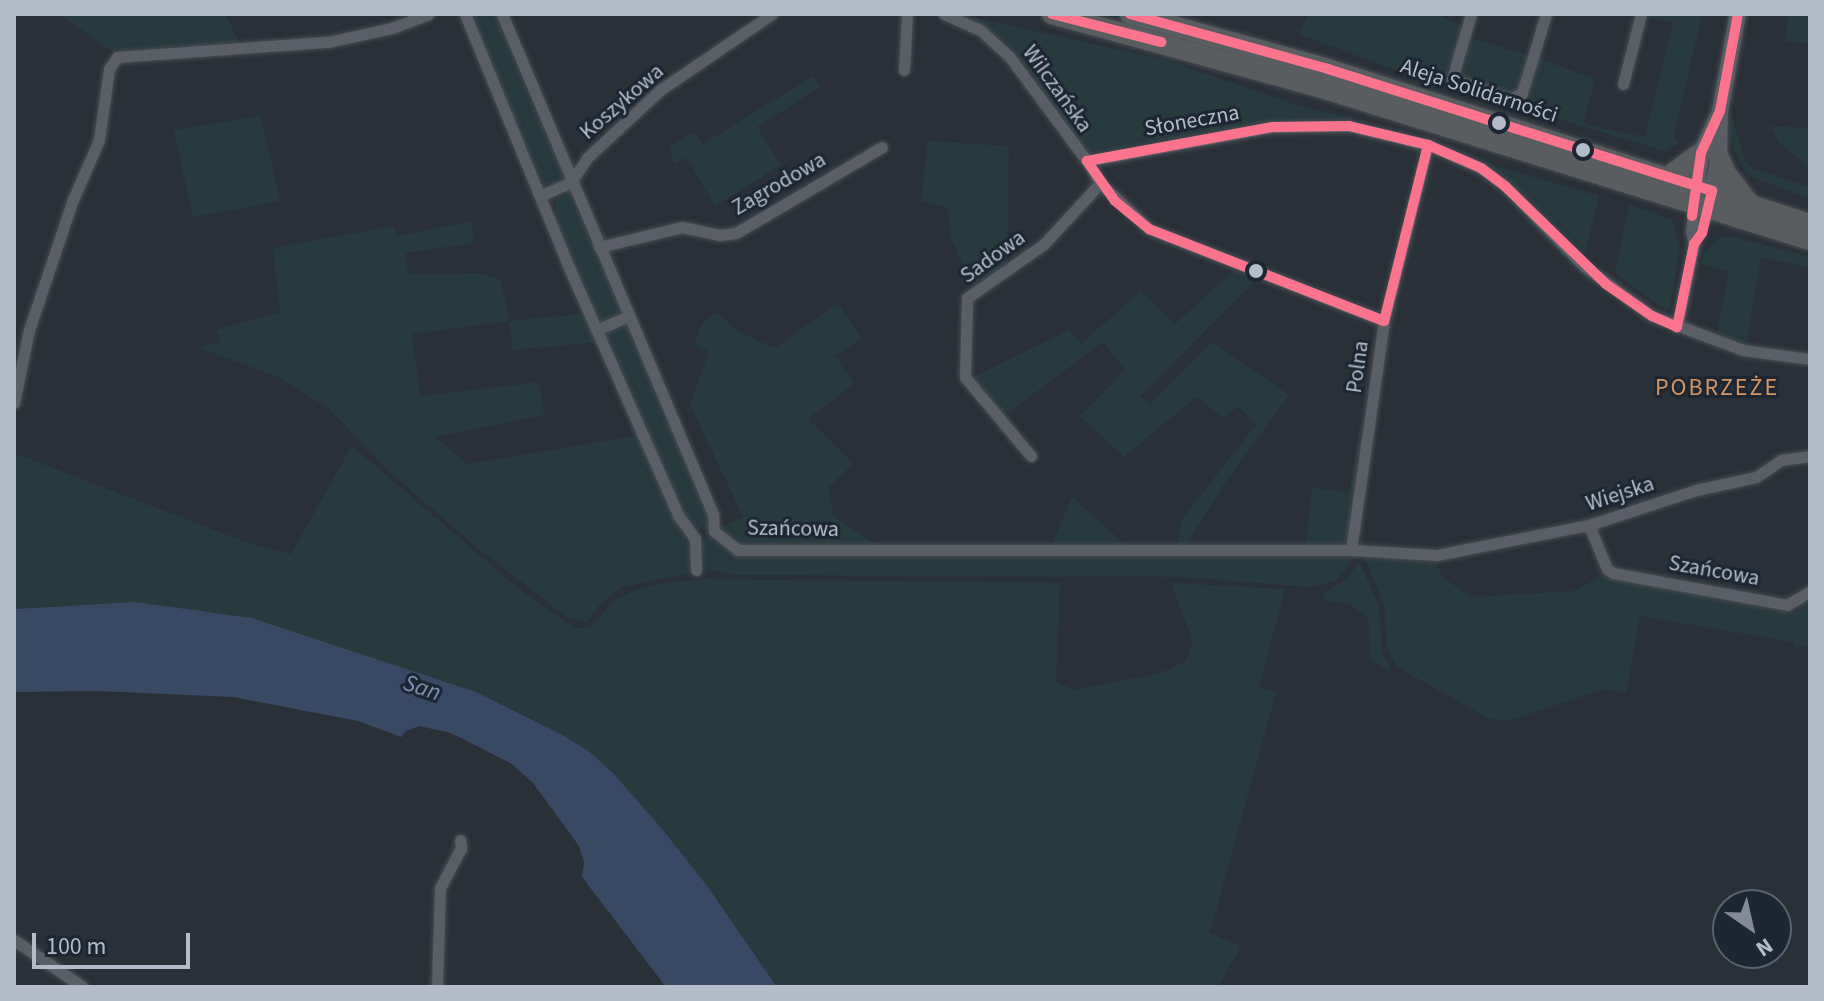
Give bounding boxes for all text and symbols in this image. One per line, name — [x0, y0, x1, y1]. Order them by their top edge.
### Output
street label: WiIczańska — [1016, 40, 1098, 138]
street label: Aleja Solidarności — [1397, 53, 1561, 129]
street label: Koszykowa — [575, 59, 669, 145]
street label: Słoneczna — [1143, 100, 1241, 142]
unlabelled marker — [1491, 115, 1507, 131]
unlabelled marker — [1575, 142, 1591, 158]
street label: Zagrodowa — [727, 147, 831, 221]
street label: Sadowa — [955, 225, 1031, 289]
unlabelled marker — [1248, 263, 1264, 279]
street label: Polna — [1341, 339, 1375, 395]
district label: POBRZEŻE — [1655, 374, 1779, 402]
street label: Wiejska — [1583, 471, 1657, 517]
street label: Szańcowa — [747, 515, 839, 543]
street label: Szańcowa — [1666, 550, 1762, 592]
water label: San — [400, 668, 444, 708]
north arrow — [1712, 889, 1792, 969]
scale bar — [36, 917, 194, 967]
text: 100 m — [46, 929, 106, 964]
text: N — [1749, 930, 1779, 965]

